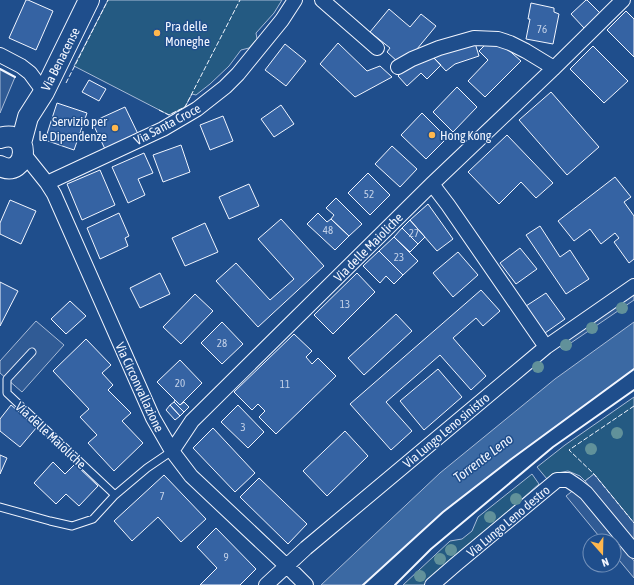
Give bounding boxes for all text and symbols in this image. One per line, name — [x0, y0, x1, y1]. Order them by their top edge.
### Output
place label: Pra delle Moneghe — [165, 19, 210, 49]
house number: 76 — [537, 23, 547, 35]
street label: Via Benacense — [38, 25, 83, 93]
marker: Pra delle Moneghe — [152, 28, 162, 38]
street label: Via Santa Croce — [131, 101, 203, 148]
place label: Servizio per le Dipendenze — [39, 114, 107, 144]
marker: Servizio per le Dipendenze — [110, 123, 120, 133]
place label: Hong Kong — [440, 128, 492, 143]
marker: Hong Kong — [427, 130, 437, 140]
house number: 52 — [364, 188, 374, 200]
street label: Via delle Maioliche — [331, 210, 406, 285]
house number: 48 — [323, 224, 333, 236]
house number: 27 — [409, 227, 419, 239]
house number: 23 — [394, 251, 404, 263]
house number: 13 — [340, 298, 350, 310]
house number: 28 — [217, 337, 227, 349]
street label: Via Circonvallazione — [112, 340, 167, 435]
house number: 20 — [175, 377, 185, 389]
house number: 11 — [280, 378, 290, 390]
street label: Via Lungo Leno sinistro — [400, 390, 493, 471]
street label: Via delle Maioliche — [12, 399, 89, 472]
house number: 3 — [240, 421, 246, 433]
water label: Torrente Leno — [450, 430, 516, 486]
street label: Via Lungo Leno destro — [464, 482, 553, 560]
house number: 7 — [159, 490, 165, 502]
north arrow — [582, 533, 622, 573]
house number: 9 — [223, 551, 229, 563]
text: N — [600, 556, 611, 569]

